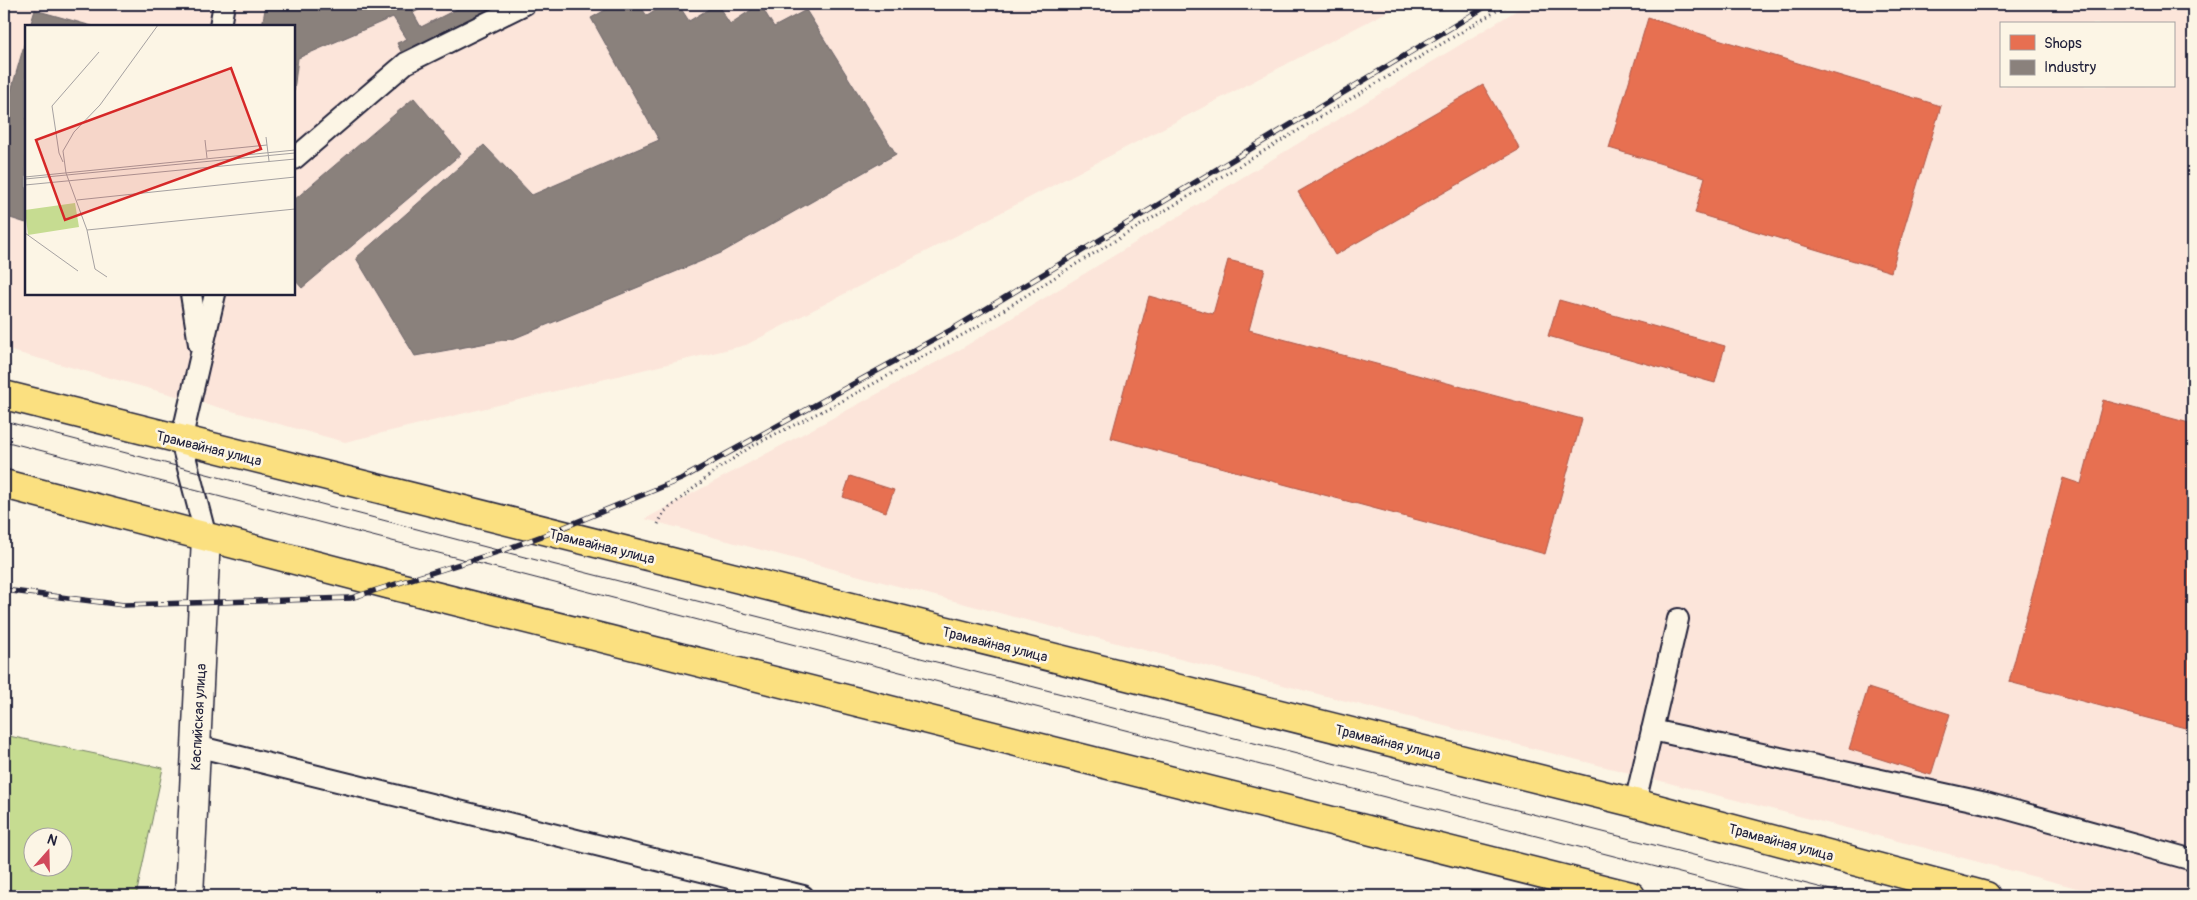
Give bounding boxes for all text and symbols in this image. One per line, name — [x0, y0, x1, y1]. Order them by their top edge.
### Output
legend — [2000, 22, 2174, 88]
inset map — [25, 25, 295, 295]
text: Shops — [2044, 34, 2082, 53]
text: Industry — [2044, 58, 2097, 77]
street label: Трамвайная улица — [154, 427, 263, 470]
street label: Трамвайная улица — [547, 525, 656, 568]
street label: Трамвайная улица — [940, 623, 1049, 666]
street label: Каспийская улица — [187, 663, 210, 771]
street label: Трамвайная улица — [1333, 721, 1442, 764]
street label: Трамвайная улица — [1726, 820, 1835, 865]
north arrow — [22, 828, 72, 878]
text: N — [45, 831, 60, 850]

